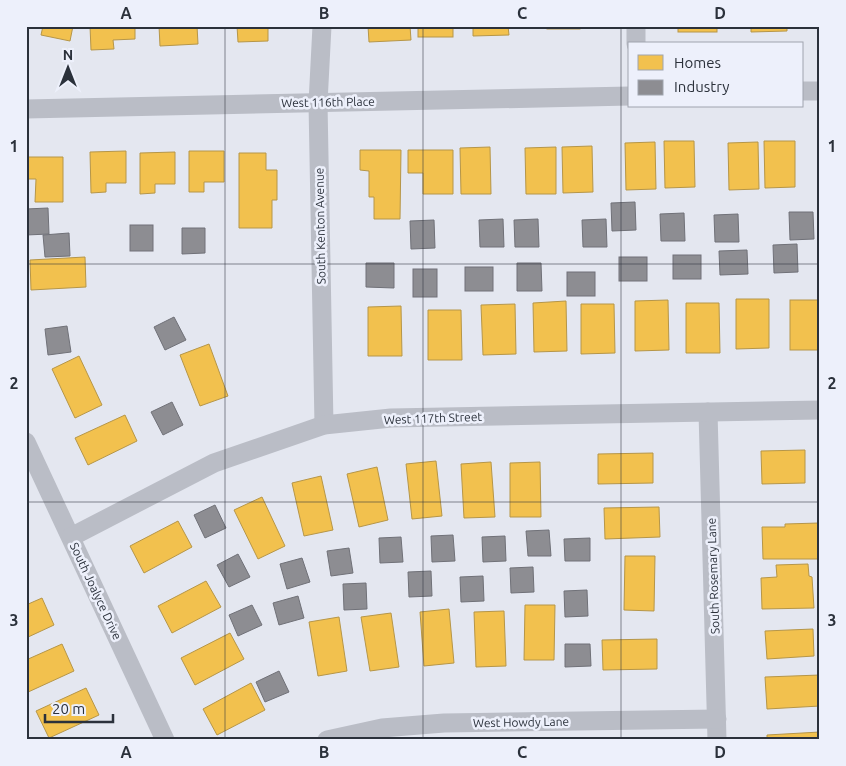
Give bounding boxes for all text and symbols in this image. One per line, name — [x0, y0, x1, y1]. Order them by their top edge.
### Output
text: A — [120, 4, 132, 22]
text: B — [319, 4, 329, 22]
text: C — [517, 4, 527, 22]
text: D — [714, 4, 726, 22]
north arrow — [42, 42, 92, 92]
legend — [628, 42, 804, 108]
text: N — [63, 47, 73, 63]
text: Homes — [674, 54, 721, 71]
text: Industry — [674, 78, 729, 95]
street label: West 116th Place — [281, 95, 375, 109]
text: 1 — [9, 137, 19, 155]
text: 1 — [827, 137, 837, 155]
street label: South Kenton Avenue — [312, 167, 328, 285]
text: 2 — [9, 374, 19, 392]
text: 2 — [827, 374, 837, 392]
street label: West 117th Street — [384, 410, 483, 426]
street label: South Rosemary Lane — [704, 518, 722, 634]
street label: South Joalyce Drive — [68, 540, 124, 642]
text: 3 — [9, 611, 19, 629]
text: 3 — [827, 611, 837, 629]
scale bar — [45, 691, 112, 723]
text: 20 m — [52, 700, 85, 717]
street label: West Howdy Lane — [473, 715, 569, 729]
text: A — [120, 743, 132, 761]
text: B — [319, 743, 329, 761]
text: C — [517, 743, 527, 761]
text: D — [714, 743, 726, 761]

